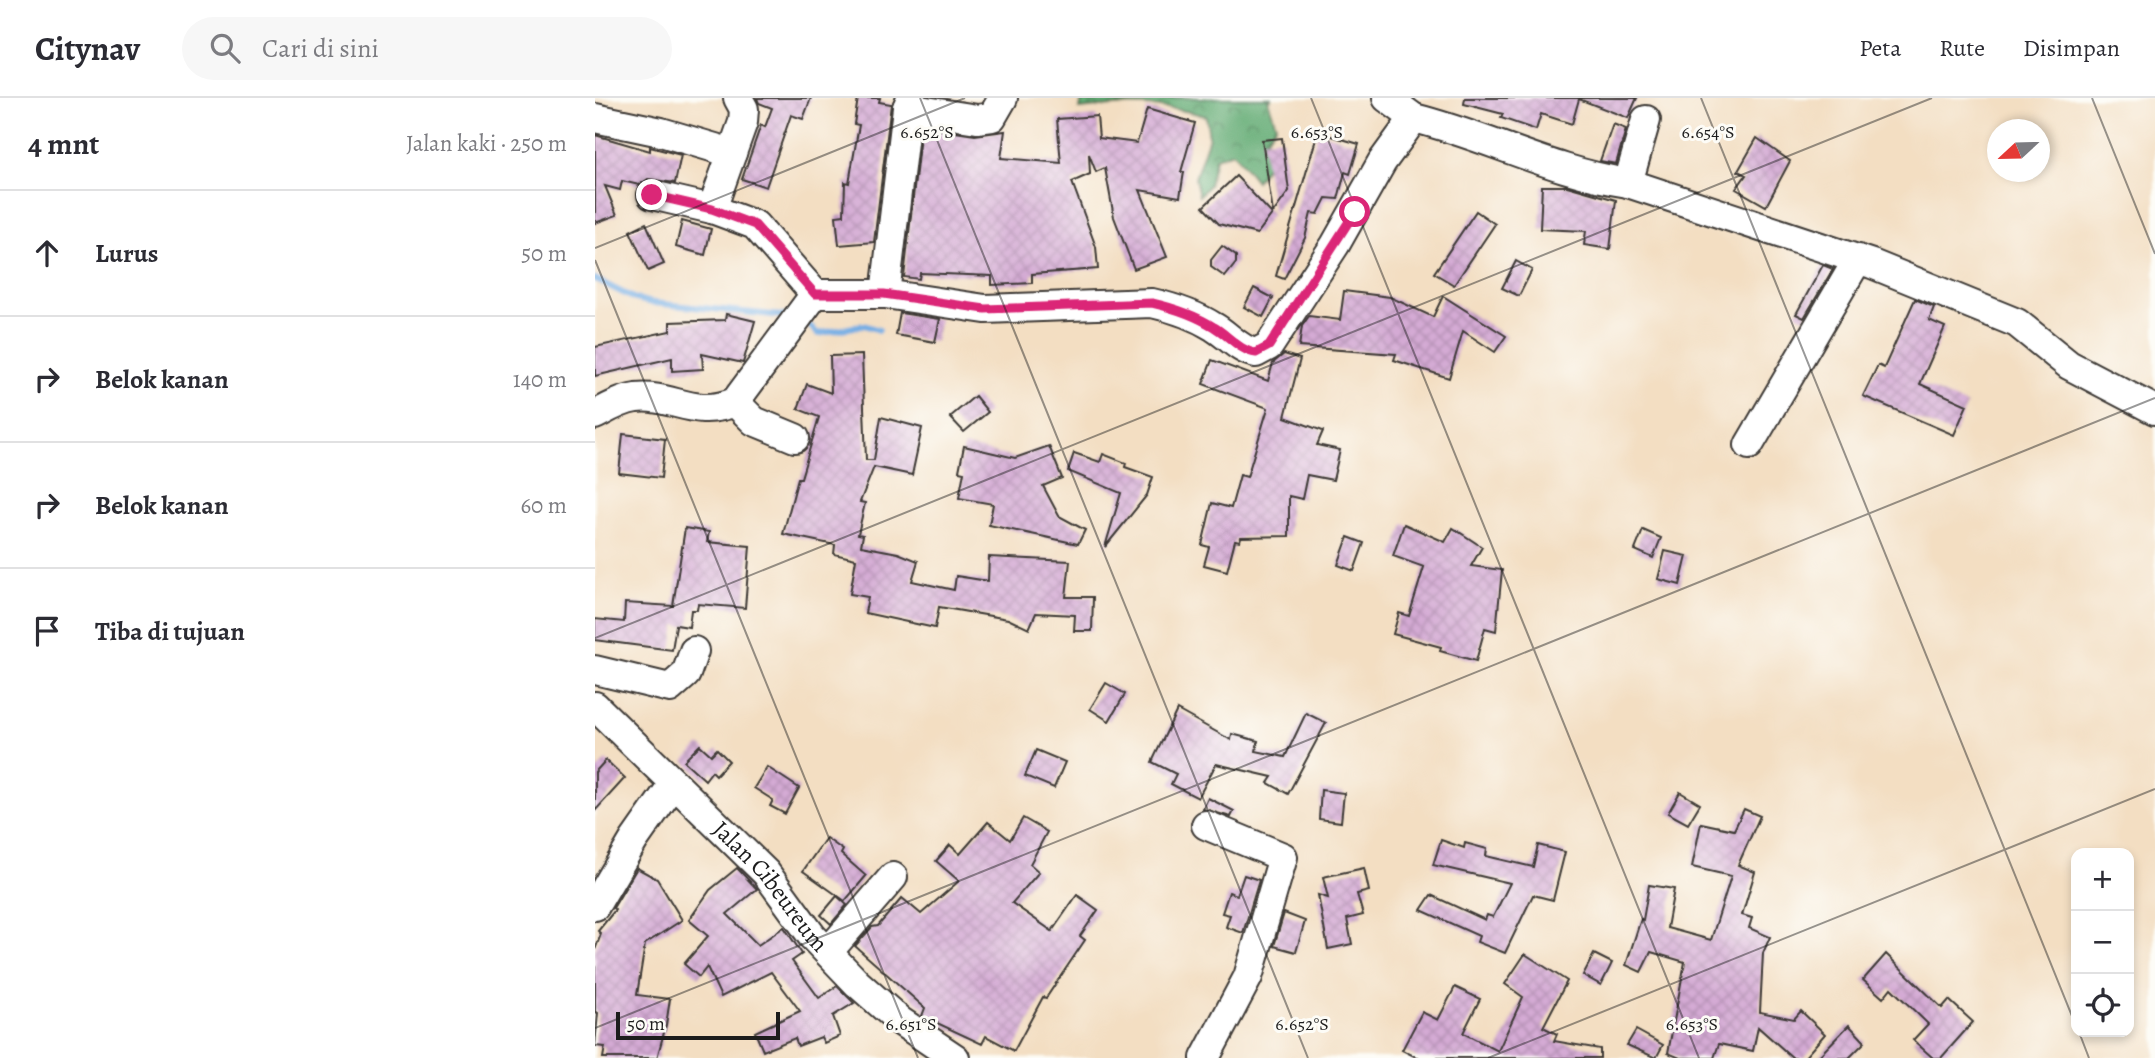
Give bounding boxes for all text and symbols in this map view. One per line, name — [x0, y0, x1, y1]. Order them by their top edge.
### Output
search box — [182, 17, 672, 80]
text: Citynav — [35, 26, 140, 71]
icon: search — [206, 29, 244, 67]
text: Cari di sini — [262, 31, 379, 66]
text: Peta — [1859, 32, 1901, 64]
text: Rute — [1939, 32, 1985, 64]
text: Disimpan — [2023, 32, 2120, 64]
north arrow — [1987, 119, 2050, 182]
text: 6.652°S — [900, 120, 954, 144]
text: 6.653°S — [1291, 120, 1343, 144]
text: 6.654°S — [1682, 120, 1735, 144]
text: 4 mnt — [28, 124, 99, 164]
text: Jalan kaki · 250 m — [406, 128, 567, 159]
route end — [636, 179, 667, 210]
route start — [1339, 196, 1370, 227]
icon: ahead — [28, 234, 66, 272]
text: Lurus — [95, 236, 158, 271]
text: 50 m — [521, 238, 567, 269]
icon: right — [28, 360, 66, 398]
text: Belok kanan — [95, 362, 229, 397]
text: 140 m — [513, 364, 567, 395]
icon: right — [28, 486, 66, 524]
text: Belok kanan — [95, 488, 229, 523]
text: 60 m — [520, 490, 567, 521]
icon: arrive — [28, 612, 66, 650]
text: Tiba di tujuan — [95, 614, 245, 649]
street label: Jalan Cibeureum — [706, 814, 835, 959]
map controls — [2071, 848, 2134, 1037]
button: + — [2071, 848, 2134, 911]
button: − — [2071, 911, 2134, 974]
button: locate — [2071, 974, 2134, 1037]
scale bar — [616, 1009, 781, 1041]
text: 50 m — [627, 1011, 665, 1037]
text: 6.651°S — [886, 1012, 937, 1036]
text: 6.652°S — [1275, 1012, 1329, 1036]
text: 6.653°S — [1666, 1012, 1718, 1036]

